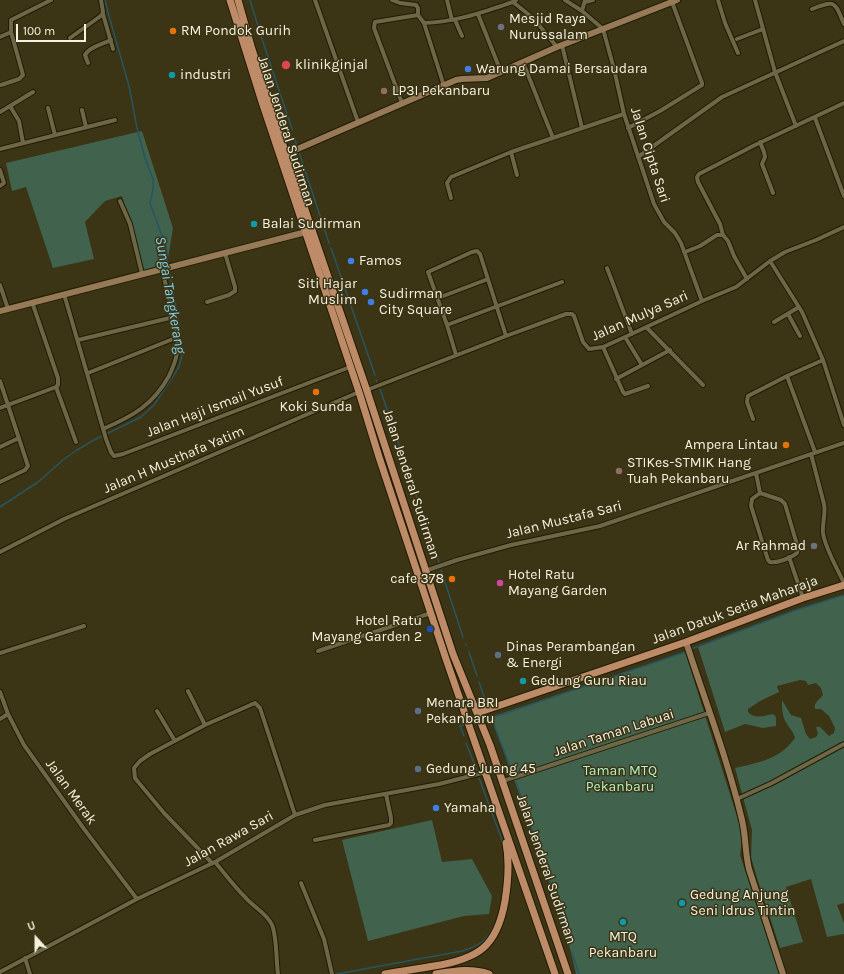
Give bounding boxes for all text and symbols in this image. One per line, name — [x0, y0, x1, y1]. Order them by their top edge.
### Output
place label: Mesjid Raya Nurussalam — [509, 11, 588, 44]
scale bar — [18, 16, 88, 42]
marker: Mesjid Raya Nurussalam — [496, 22, 506, 32]
place label: RM Pondok Gurih — [181, 23, 291, 39]
text: 100 m — [23, 24, 55, 38]
marker: RM Pondok Gurih — [168, 26, 178, 36]
street label: Jalan Jenderal Sudirman — [254, 54, 318, 208]
place label: klinikginjal — [295, 57, 368, 73]
marker: klinikginjal — [280, 59, 292, 71]
place label: Warung Damai Bersaudara — [476, 61, 647, 77]
marker: Warung Damai Bersaudara — [463, 64, 473, 74]
place label: industri — [180, 67, 231, 83]
marker: industri — [167, 70, 177, 80]
place label: LP3I Pekanbaru — [392, 83, 490, 99]
marker: LP3I Pekanbaru — [379, 86, 389, 96]
street label: Jalan Cipta Sari — [627, 105, 673, 205]
place label: Balai Sudirman — [262, 216, 361, 232]
marker: Balai Sudirman — [249, 219, 259, 229]
water label: Sungai Tangkerang — [151, 235, 189, 355]
place label: Famos — [359, 253, 402, 269]
marker: Famos — [346, 256, 356, 266]
place label: Siti Hajar Muslim — [297, 276, 357, 308]
place label: Sudirman City Square — [379, 286, 452, 318]
marker: Siti Hajar Muslim — [360, 287, 370, 297]
street label: Jalan Mulya Sari — [589, 287, 691, 345]
marker: Sudirman City Square — [366, 297, 376, 307]
street label: Jalan Haji Ismail Yusuf — [144, 373, 286, 441]
marker: Koki Sunda — [311, 387, 321, 397]
place label: Koki Sunda — [280, 399, 352, 415]
street label: Jalan Jenderal Sudirman — [379, 407, 443, 561]
street label: Jalan H Musthafa Yatim — [101, 423, 247, 497]
place label: Ampera Lintau — [685, 437, 778, 453]
marker: Ampera Lintau — [781, 440, 791, 450]
place label: STIKes-STMIK Hang Tuah Pekanbaru — [627, 455, 751, 488]
marker: STIKes-STMIK Hang Tuah Pekanbaru — [614, 466, 624, 476]
street label: Jalan Mustafa Sari — [504, 497, 624, 543]
place label: Ar Rahmad — [736, 538, 806, 554]
marker: Ar Rahmad — [809, 541, 819, 551]
place label: Hotel Ratu Mayang Garden — [508, 567, 607, 600]
place label: cafe 378 — [390, 571, 444, 587]
street label: Jalan Datuk Setia Maharaja — [650, 572, 820, 648]
marker: cafe 378 — [447, 574, 457, 584]
marker: Hotel Ratu Mayang Garden — [495, 578, 505, 588]
place label: Hotel Ratu Mayang Garden 2 — [311, 613, 422, 646]
marker: Hotel Ratu Mayang Garden 2 — [425, 624, 435, 634]
place label: Dinas Perambangan & Energi — [506, 639, 636, 672]
marker: Dinas Perambangan & Energi — [493, 650, 503, 660]
place label: Gedung Guru Riau — [531, 673, 647, 689]
marker: Gedung Guru Riau — [518, 676, 528, 686]
place label: Menara BRI Pekanbaru — [426, 695, 498, 728]
marker: Menara BRI Pekanbaru — [413, 706, 423, 716]
street label: Jalan Taman Labuai — [552, 706, 676, 760]
street label: Jalan Merak — [42, 756, 100, 828]
place label: Gedung Juang 45 — [426, 761, 536, 777]
park label: Taman MTQ Pekanbaru — [583, 763, 657, 796]
marker: Gedung Juang 45 — [413, 764, 423, 774]
street label: Jalan Jenderal Sudirman — [512, 792, 580, 946]
place label: Yamaha — [444, 800, 495, 816]
marker: Yamaha — [431, 803, 441, 813]
street label: Jalan Rawa Sari — [181, 808, 277, 870]
place label: Gedung Anjung Seni Idrus Tintin — [690, 887, 796, 920]
marker: Gedung Anjung Seni Idrus Tintin — [677, 898, 687, 908]
marker: MTQ Pekanbaru — [618, 917, 628, 927]
north arrow — [16, 918, 56, 958]
text: U — [26, 919, 37, 934]
place label: MTQ Pekanbaru — [589, 929, 657, 962]

